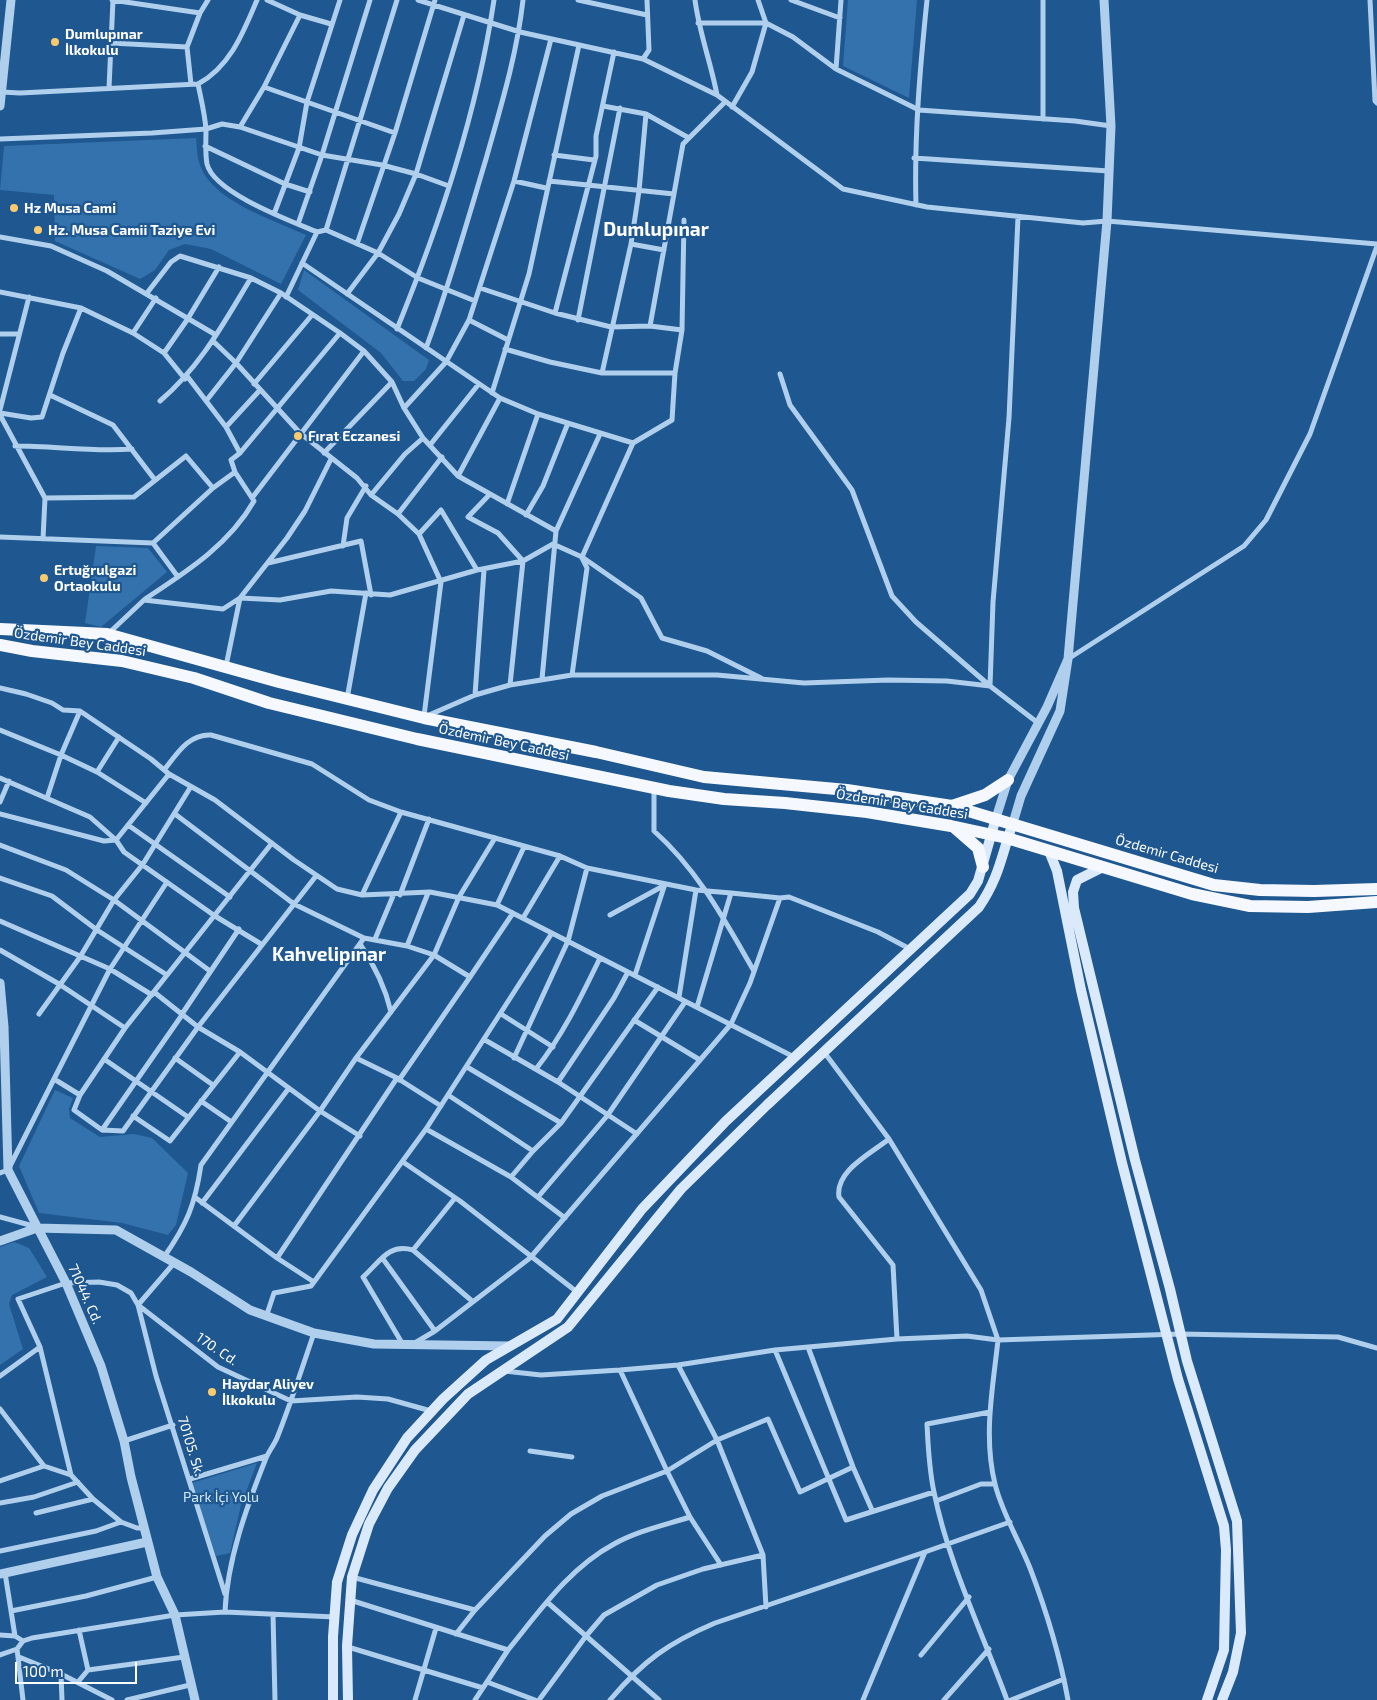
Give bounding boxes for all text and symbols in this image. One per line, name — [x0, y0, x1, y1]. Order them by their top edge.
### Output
place label: Dumlupınar İlkokulu — [65, 26, 143, 58]
marker: Dumlupınar İlkokulu — [49, 36, 61, 48]
place label: Hz Musa Cami — [24, 200, 116, 216]
marker: Hz Musa Cami — [8, 202, 20, 214]
district label: Dumlupınar — [603, 219, 709, 241]
place label: Hz. Musa Camii Taziye Evi — [48, 222, 215, 238]
marker: Hz. Musa Camii Taziye Evi — [32, 224, 44, 236]
place label: Fırat Eczanesi — [308, 428, 400, 444]
marker: Fırat Eczanesi — [292, 430, 304, 442]
place label: Ertuğrulgazi Ortaokulu — [54, 562, 136, 594]
marker: Ertuğrulgazi Ortaokulu — [38, 572, 50, 584]
street label: Özdemir Bey Caddesi — [13, 624, 147, 660]
street label: Özdemir Bey Caddesi — [437, 720, 571, 764]
street label: Özdemir Bey Caddesi — [835, 785, 969, 823]
street label: Özdemir Caddesi — [1114, 831, 1220, 877]
district label: Kahvelipınar — [272, 944, 386, 966]
street label: 71044. Cd. — [64, 1261, 106, 1327]
street label: 170. Cd. — [193, 1329, 241, 1369]
place label: Haydar Aliyev İlkokulu — [222, 1376, 314, 1408]
marker: Haydar Aliyev İlkokulu — [206, 1386, 218, 1398]
street label: 70105. Sk. — [174, 1414, 208, 1478]
park label: Park İçi Yolu — [183, 1489, 259, 1505]
scale bar — [18, 1652, 140, 1684]
text: 100 m — [23, 1662, 64, 1680]

